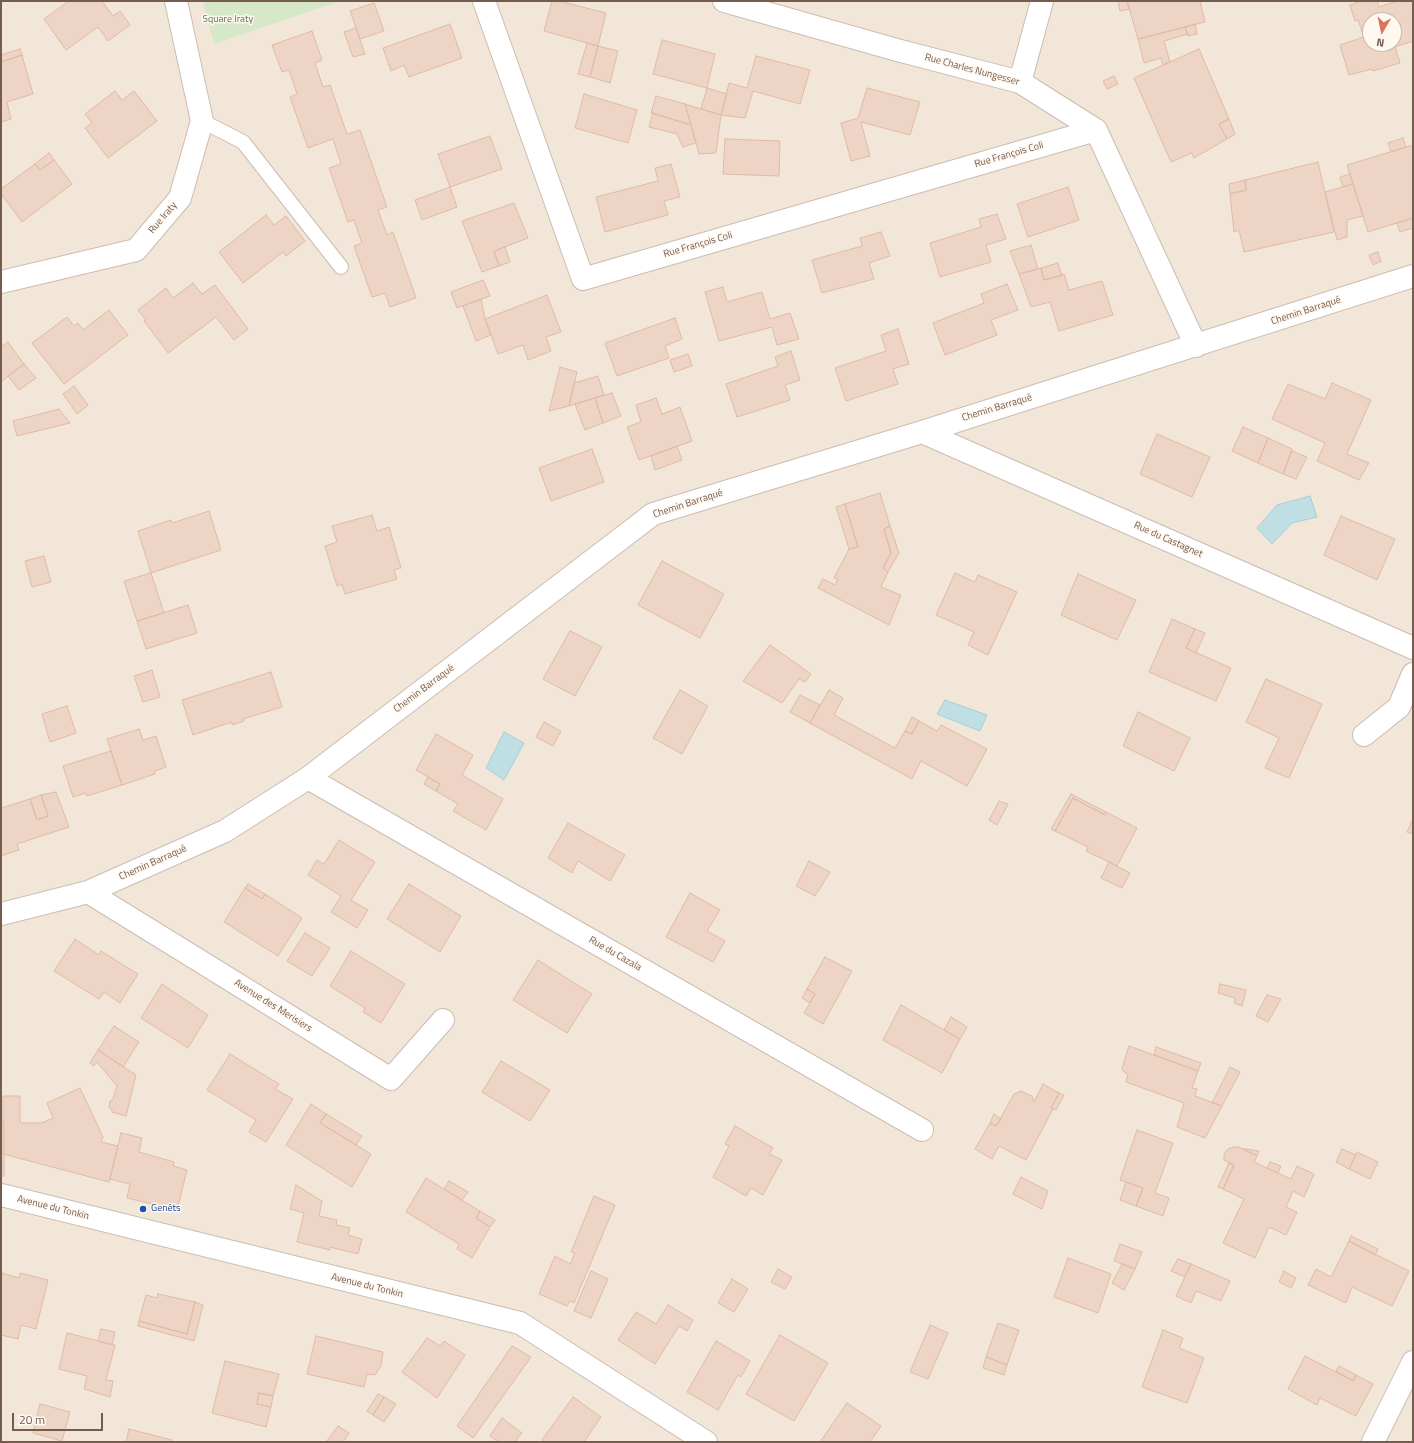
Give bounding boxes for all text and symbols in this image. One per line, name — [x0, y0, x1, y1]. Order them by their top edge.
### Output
north arrow — [1362, 12, 1402, 52]
park label: Square Iraty — [203, 14, 253, 26]
text: N — [1375, 34, 1385, 51]
street label: Rue Charles Nungesser — [923, 52, 1021, 88]
street label: Rue François Coli — [973, 139, 1045, 171]
street label: Rue Iraty — [146, 200, 180, 236]
street label: Rue François Coli — [662, 229, 734, 261]
street label: Chemin Barraqué — [1270, 294, 1342, 328]
street label: Chemin Barraqué — [960, 392, 1034, 424]
street label: Chemin Barraqué — [652, 487, 724, 521]
street label: Rue du Castagnet — [1132, 519, 1204, 561]
street label: Chemin Barraqué — [391, 662, 457, 716]
street label: Chemin Barraqué — [117, 843, 189, 883]
street label: Rue du Cazala — [587, 934, 643, 974]
street label: Avenue des Merisiers — [232, 977, 314, 1035]
street label: Avenue du Tonkin — [16, 1193, 90, 1223]
place label: Genêts — [151, 1203, 181, 1215]
marker: Genêts — [138, 1204, 148, 1214]
street label: Avenue du Tonkin — [330, 1271, 404, 1301]
scale bar — [14, 1405, 105, 1431]
text: 20 m — [19, 1410, 45, 1429]

